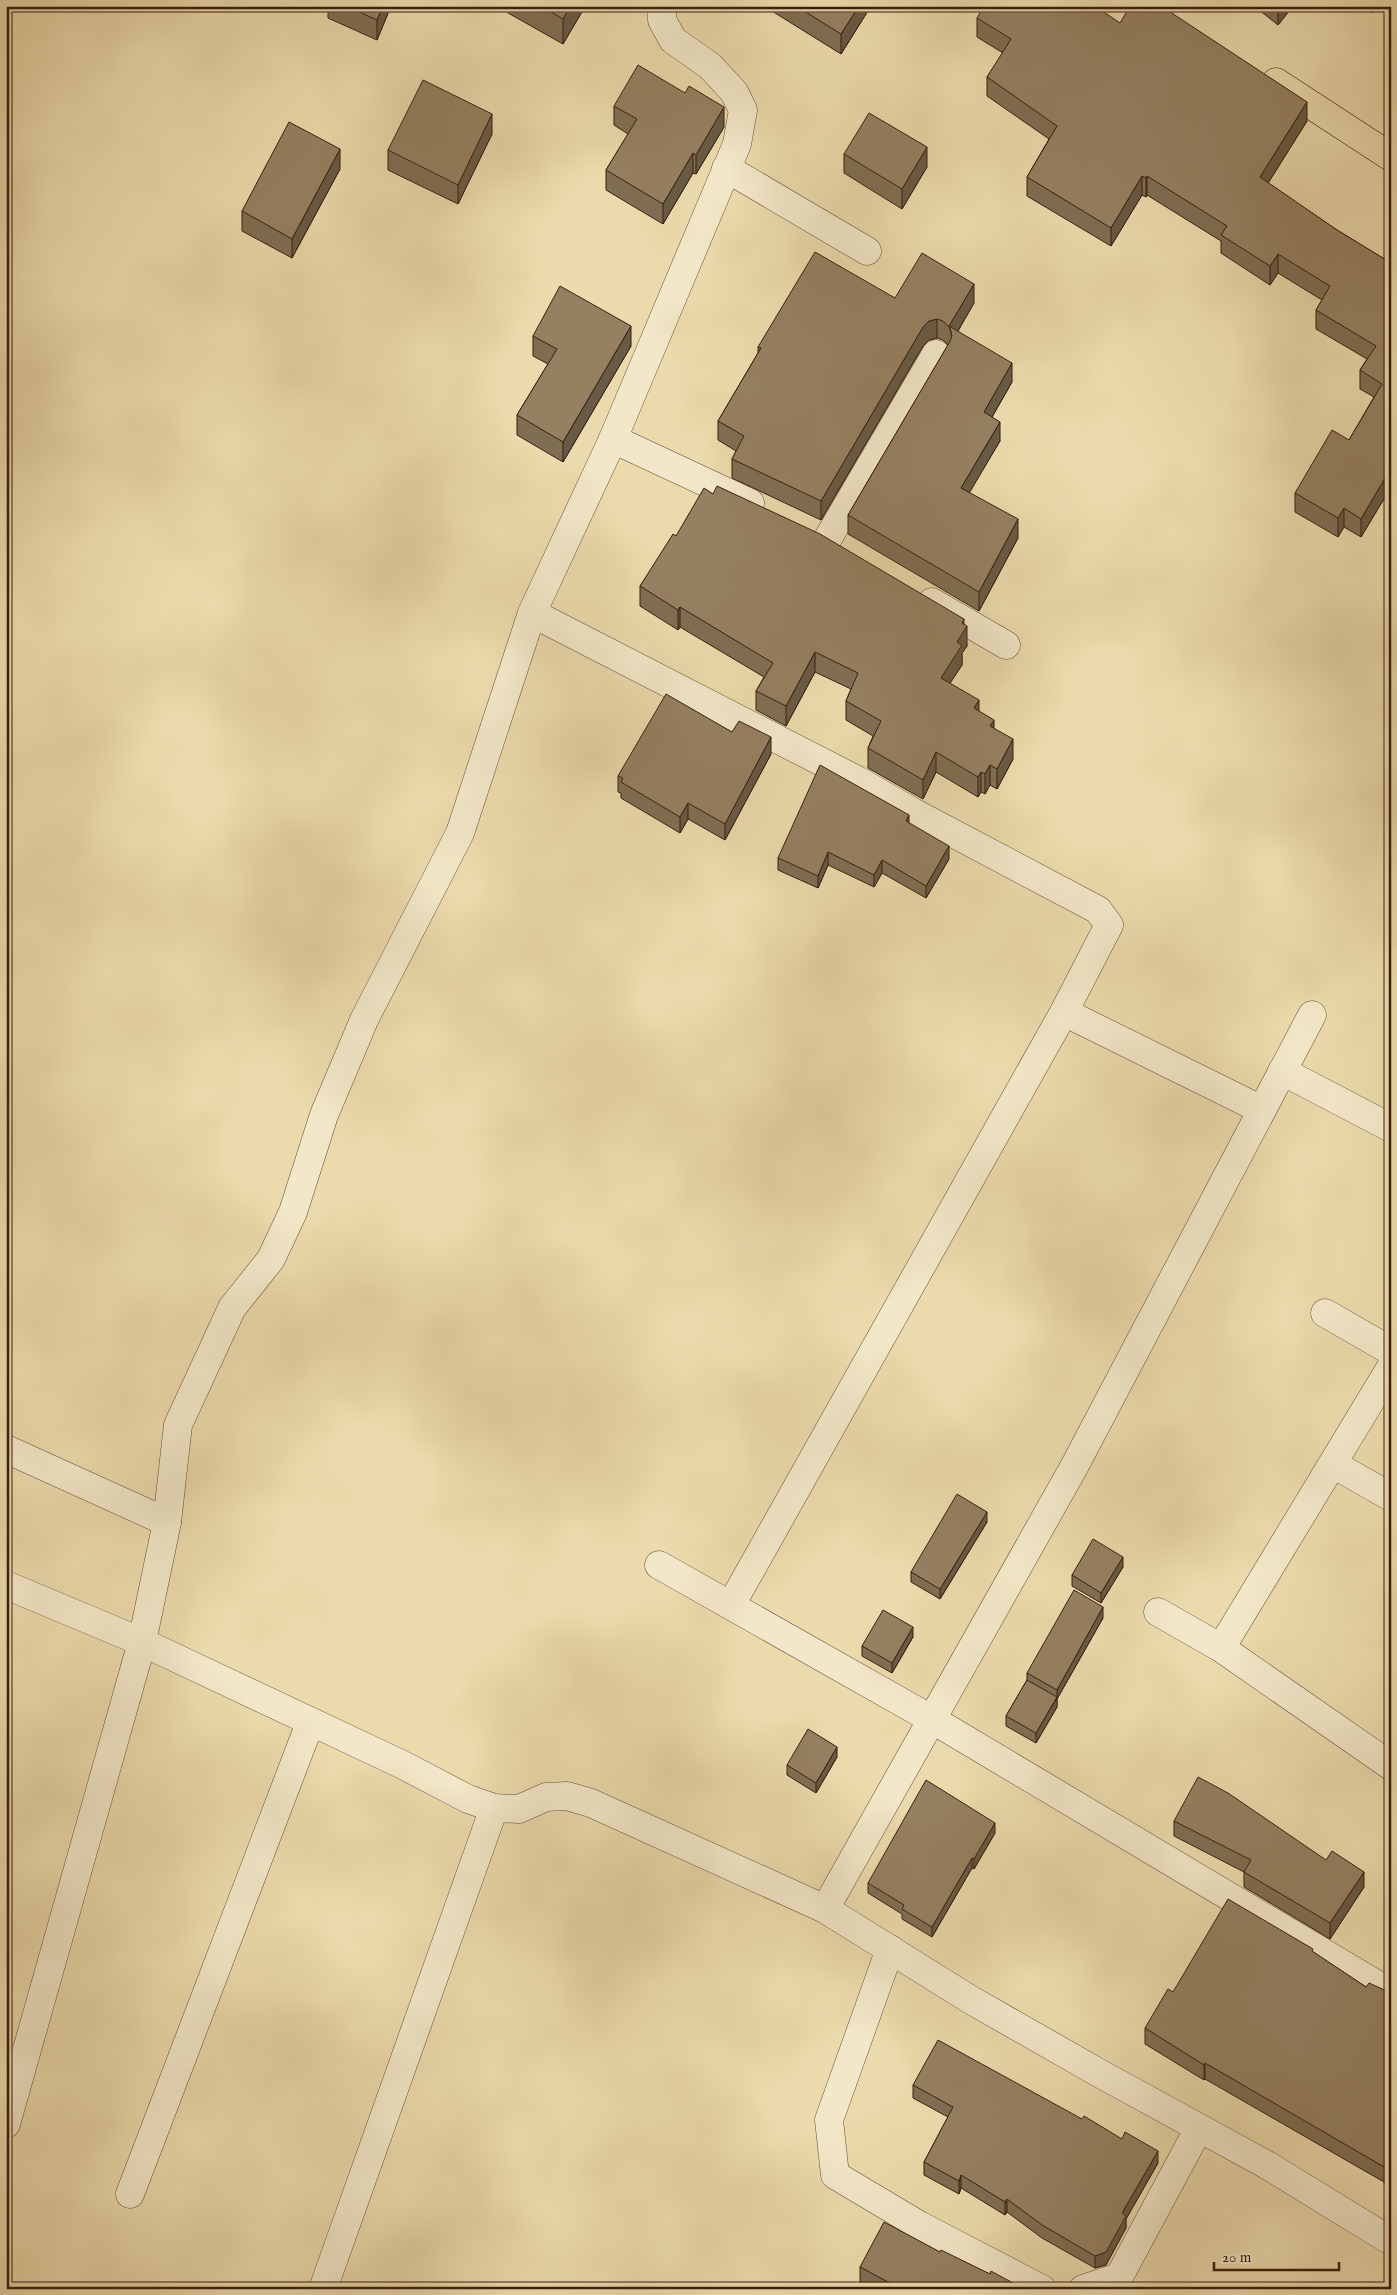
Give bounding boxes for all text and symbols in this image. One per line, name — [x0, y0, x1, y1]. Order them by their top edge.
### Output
scale bar — [1214, 2240, 1340, 2272]
text: 20 m — [1222, 2248, 1252, 2267]

